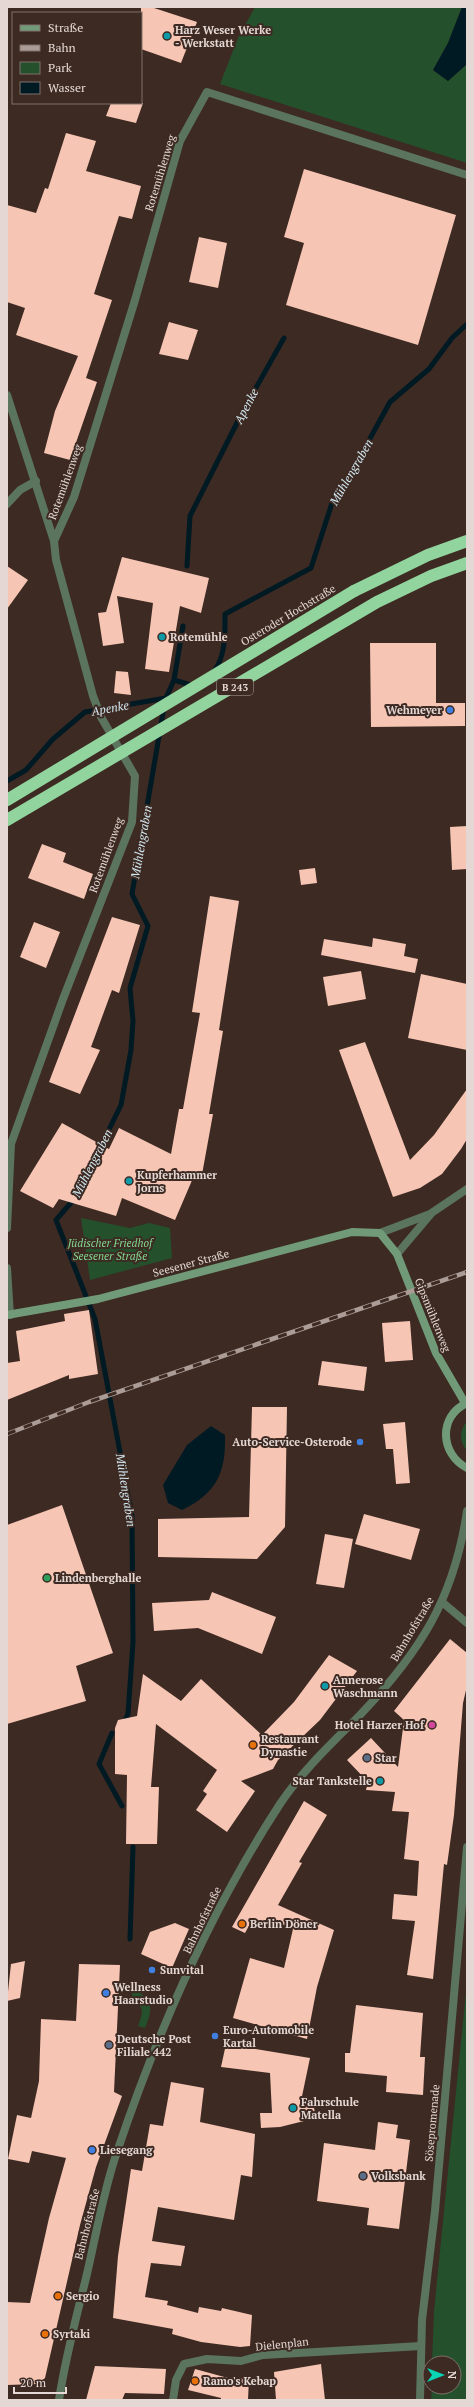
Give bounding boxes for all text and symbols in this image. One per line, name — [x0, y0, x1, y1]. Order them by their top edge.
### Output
legend — [12, 12, 142, 104]
text: Straße — [48, 20, 83, 35]
place label: Harz Weser Werke - Werkstatt — [175, 23, 271, 50]
marker: Harz Weser Werke - Werkstatt — [162, 31, 172, 41]
text: Bahn — [48, 40, 76, 55]
text: Park — [48, 60, 73, 75]
text: Wasser — [48, 80, 86, 95]
street label: Rotemühlenweg — [142, 133, 178, 213]
water label: Apenke — [230, 385, 262, 427]
water label: Mühlengraben — [326, 436, 376, 509]
street label: Rotemühlenweg — [45, 442, 85, 522]
street label: Osteroder Hochstraße — [238, 581, 338, 649]
place label: Rotemühle — [170, 630, 228, 644]
marker: Rotemühle — [157, 632, 167, 642]
road number: B 243 — [217, 679, 253, 695]
water label: Apenke — [89, 697, 130, 719]
place label: Wehmeyer — [386, 703, 442, 717]
marker: Wehmeyer — [445, 705, 455, 715]
water label: Mühlengraben — [127, 804, 155, 881]
street label: Rotemühlenweg — [86, 815, 126, 895]
water label: Mühlengraben — [68, 1127, 115, 1200]
place label: Kupferhammer Jorns — [137, 1168, 217, 1195]
marker: Kupferhammer Jorns — [124, 1176, 134, 1186]
park label: Jüdischer Friedhof Seesener Straße — [67, 1236, 155, 1263]
street label: Seesener Straße — [151, 1246, 231, 1280]
street label: Gipsmühlenweg — [412, 1276, 454, 1354]
place label: Auto-Service-Osterode — [232, 1435, 352, 1449]
marker: Auto-Service-Osterode — [355, 1437, 365, 1447]
water label: Mühlengraben — [113, 1451, 139, 1528]
place label: Lindenberghalle — [55, 1571, 142, 1585]
marker: Lindenberghalle — [42, 1573, 52, 1583]
street label: Bahnhofstraße — [387, 1594, 437, 1664]
place label: Annerose Waschmann — [333, 1673, 398, 1700]
marker: Annerose Waschmann — [320, 1681, 330, 1691]
place label: Hotel Harzer Hof — [335, 1718, 425, 1732]
marker: Hotel Harzer Hof — [427, 1720, 437, 1730]
place label: Restaurant Dynastie — [261, 1732, 320, 1759]
marker: Restaurant Dynastie — [248, 1740, 258, 1750]
place label: Star — [375, 1751, 397, 1765]
marker: Star — [362, 1753, 372, 1763]
place label: Star Tankstelle — [293, 1774, 372, 1788]
marker: Star Tankstelle — [375, 1776, 385, 1786]
street label: Bahnhofstraße — [180, 1884, 224, 1956]
place label: Berlin Döner — [250, 1917, 318, 1931]
marker: Berlin Döner — [237, 1919, 247, 1929]
place label: Sunvital — [160, 1963, 204, 1977]
marker: Sunvital — [147, 1965, 157, 1975]
place label: Wellness Haarstudio — [114, 1980, 173, 2007]
marker: Wellness Haarstudio — [101, 1988, 111, 1998]
place label: Euro-Automobile Kartal — [223, 2023, 314, 2050]
marker: Euro-Automobile Kartal — [210, 2031, 220, 2041]
place label: Deutsche Post Filiale 442 — [117, 2032, 192, 2059]
marker: Deutsche Post Filiale 442 — [104, 2040, 114, 2050]
street label: Sösepromenade — [422, 2083, 442, 2162]
place label: Fahrschule Matella — [301, 2095, 359, 2122]
marker: Fahrschule Matella — [288, 2103, 298, 2113]
place label: Liesegang — [100, 2143, 153, 2157]
marker: Liesegang — [87, 2145, 97, 2155]
place label: Volksbank — [371, 2169, 426, 2183]
marker: Volksbank — [358, 2171, 368, 2181]
street label: Bahnhofstraße — [71, 2187, 103, 2261]
place label: Sergio — [66, 2289, 100, 2303]
marker: Sergio — [53, 2291, 63, 2301]
place label: Syrtaki — [53, 2327, 91, 2341]
marker: Syrtaki — [40, 2329, 50, 2339]
street label: Dielenplan — [255, 2334, 310, 2354]
north arrow — [422, 2355, 462, 2395]
scale bar — [14, 2369, 66, 2395]
text: N — [445, 2371, 459, 2380]
place label: Ramo's Kebap — [203, 2374, 276, 2388]
text: 20 m — [20, 2375, 47, 2390]
marker: Ramo's Kebap — [190, 2376, 200, 2386]

